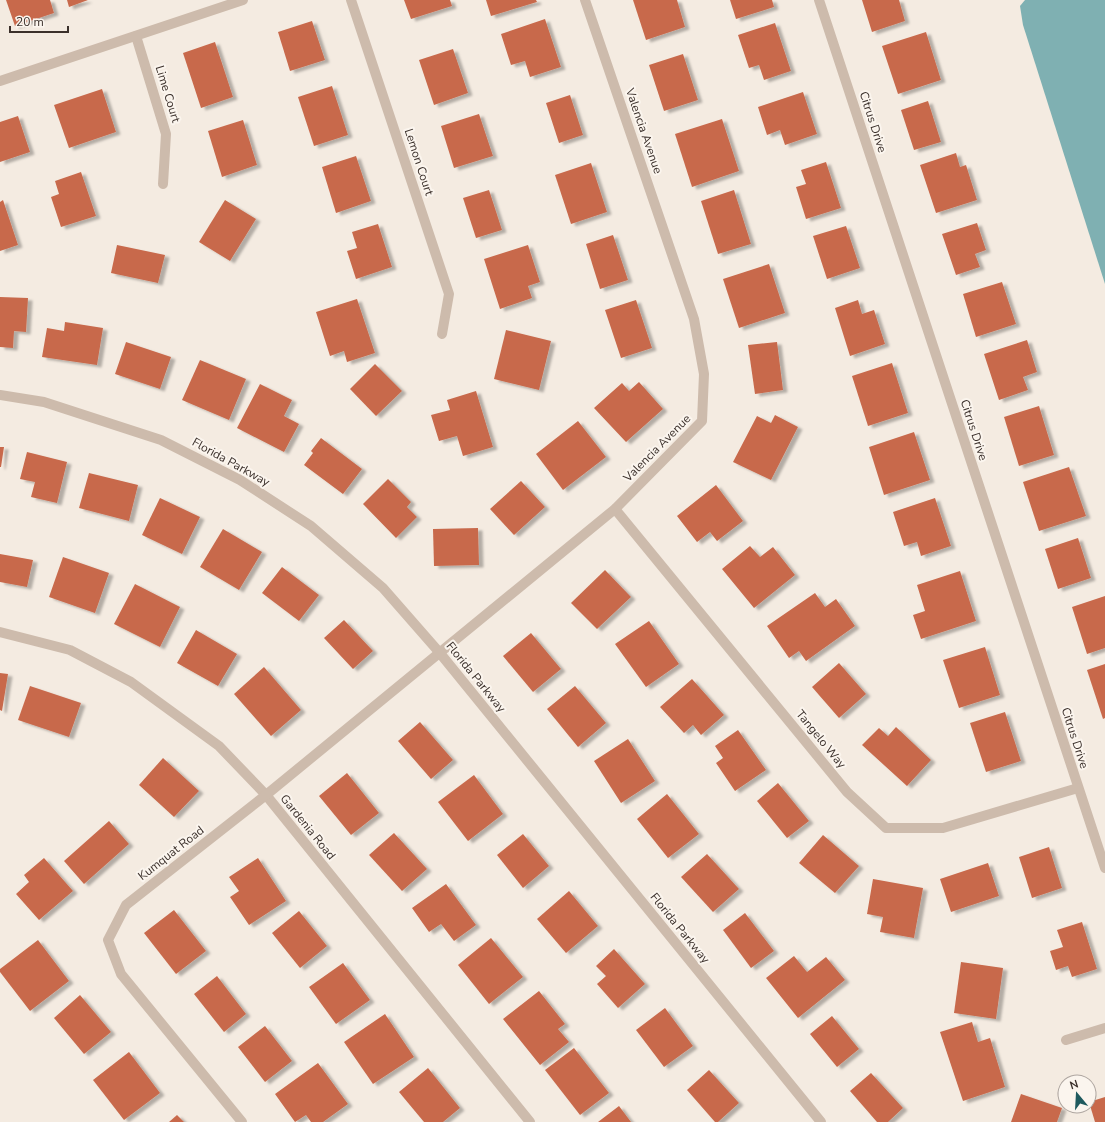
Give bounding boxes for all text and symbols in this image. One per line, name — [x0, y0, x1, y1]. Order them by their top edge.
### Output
scale bar — [10, 8, 68, 34]
text: 20 m — [16, 14, 44, 30]
street label: Lime Court — [152, 63, 184, 125]
street label: Valencia Avenue — [622, 85, 666, 176]
street label: Citrus Drive — [856, 89, 890, 155]
street label: Lemon Court — [401, 126, 438, 198]
street label: Citrus Drive — [957, 397, 991, 463]
street label: Valencia Avenue — [619, 411, 694, 486]
street label: Florida Parkway — [189, 434, 273, 490]
street label: Florida Parkway — [443, 638, 510, 716]
street label: Citrus Drive — [1058, 705, 1092, 771]
street label: Tangelo Way — [792, 706, 850, 772]
street label: Gardenia Road — [277, 791, 339, 863]
street label: Kumquat Road — [135, 822, 207, 884]
street label: Florida Parkway — [647, 889, 714, 967]
north arrow — [1057, 1074, 1097, 1114]
text: N — [1068, 1077, 1080, 1093]

